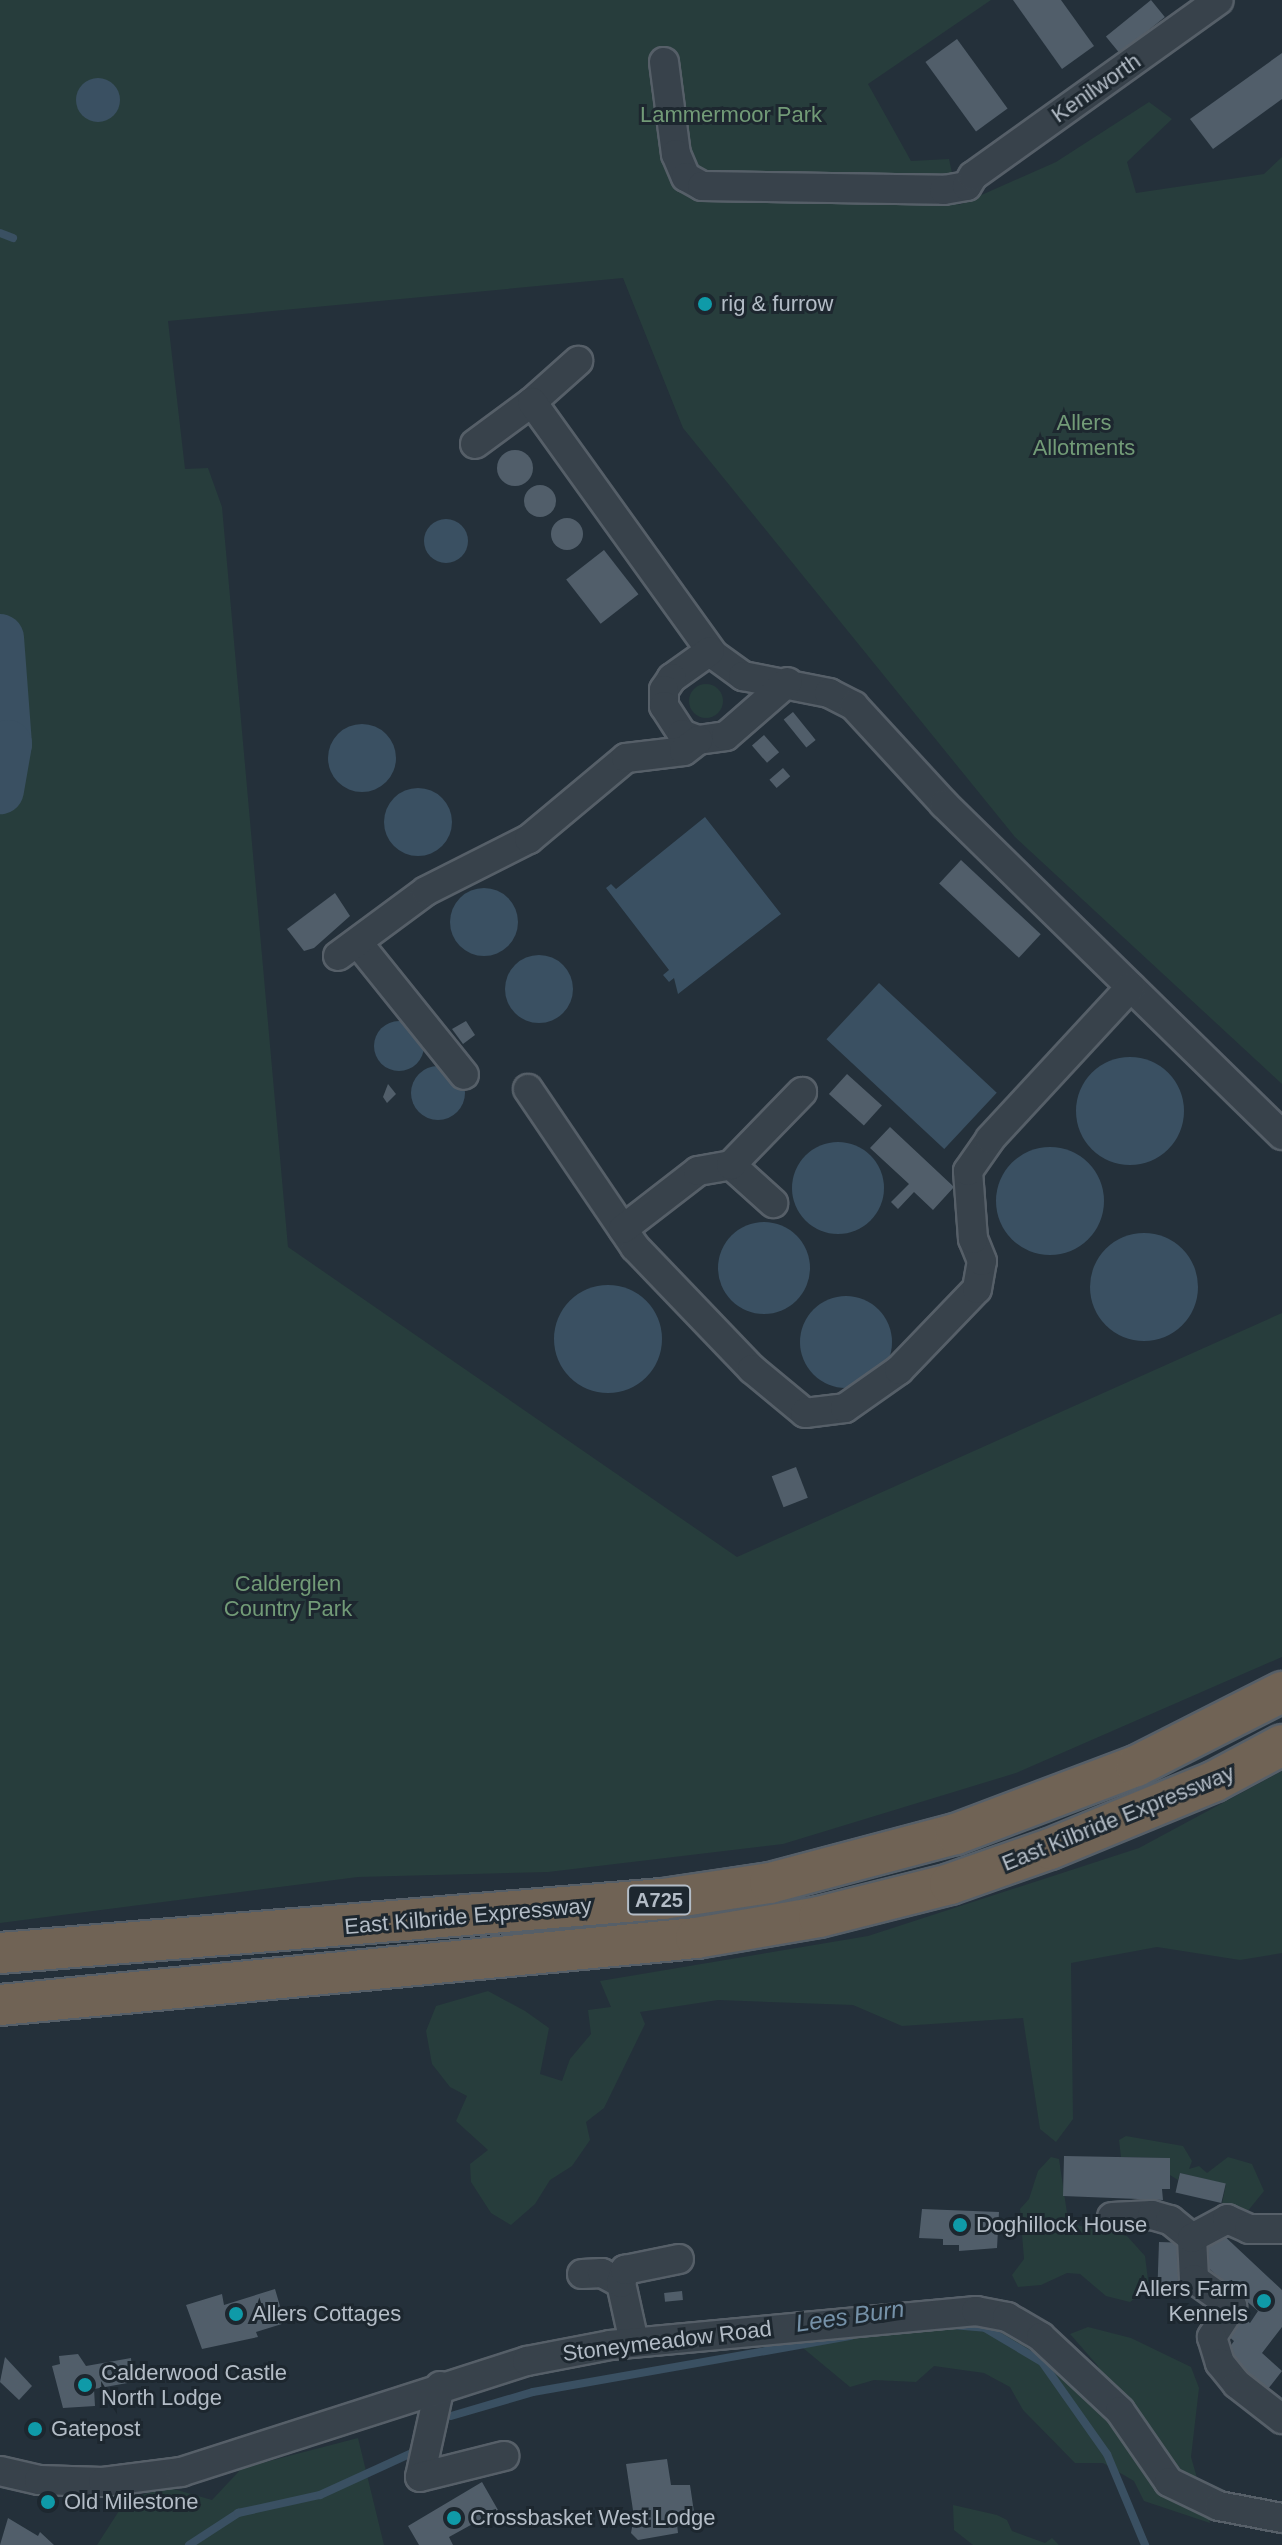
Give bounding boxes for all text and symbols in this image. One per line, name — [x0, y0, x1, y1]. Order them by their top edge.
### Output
street label: Kenilworth — [1046, 48, 1146, 128]
park label: Lammermoor Park — [640, 102, 822, 128]
place label: rig & furrow — [721, 291, 833, 317]
marker: rig & furrow — [696, 295, 714, 313]
park label: Allers Allotments — [1033, 409, 1135, 460]
park label: Calderglen Country Park — [224, 1570, 352, 1622]
street label: East Kilbride Expressway — [998, 1759, 1238, 1877]
road number: A725 — [627, 1884, 691, 1916]
street label: East Kilbride Expressway — [343, 1892, 593, 1940]
place label: Doghillock House — [976, 2212, 1147, 2238]
marker: Doghillock House — [951, 2216, 969, 2234]
place label: Allers Farm Kennels — [1136, 2275, 1248, 2326]
marker: Allers Farm Kennels — [1255, 2292, 1273, 2310]
water label: Lees Burn — [794, 2294, 906, 2338]
place label: Allers Cottages — [252, 2301, 401, 2327]
marker: Allers Cottages — [227, 2305, 245, 2323]
street label: Stoneymeadow Road — [561, 2315, 773, 2367]
place label: Calderwood Castle North Lodge — [101, 2359, 287, 2410]
marker: Calderwood Castle North Lodge — [76, 2376, 94, 2394]
place label: Gatepost — [51, 2416, 140, 2442]
marker: Gatepost — [26, 2420, 44, 2438]
place label: Old Milestone — [64, 2489, 199, 2515]
marker: Old Milestone — [39, 2493, 57, 2511]
place label: Crossbasket West Lodge — [470, 2505, 715, 2531]
marker: Crossbasket West Lodge — [445, 2509, 463, 2527]

